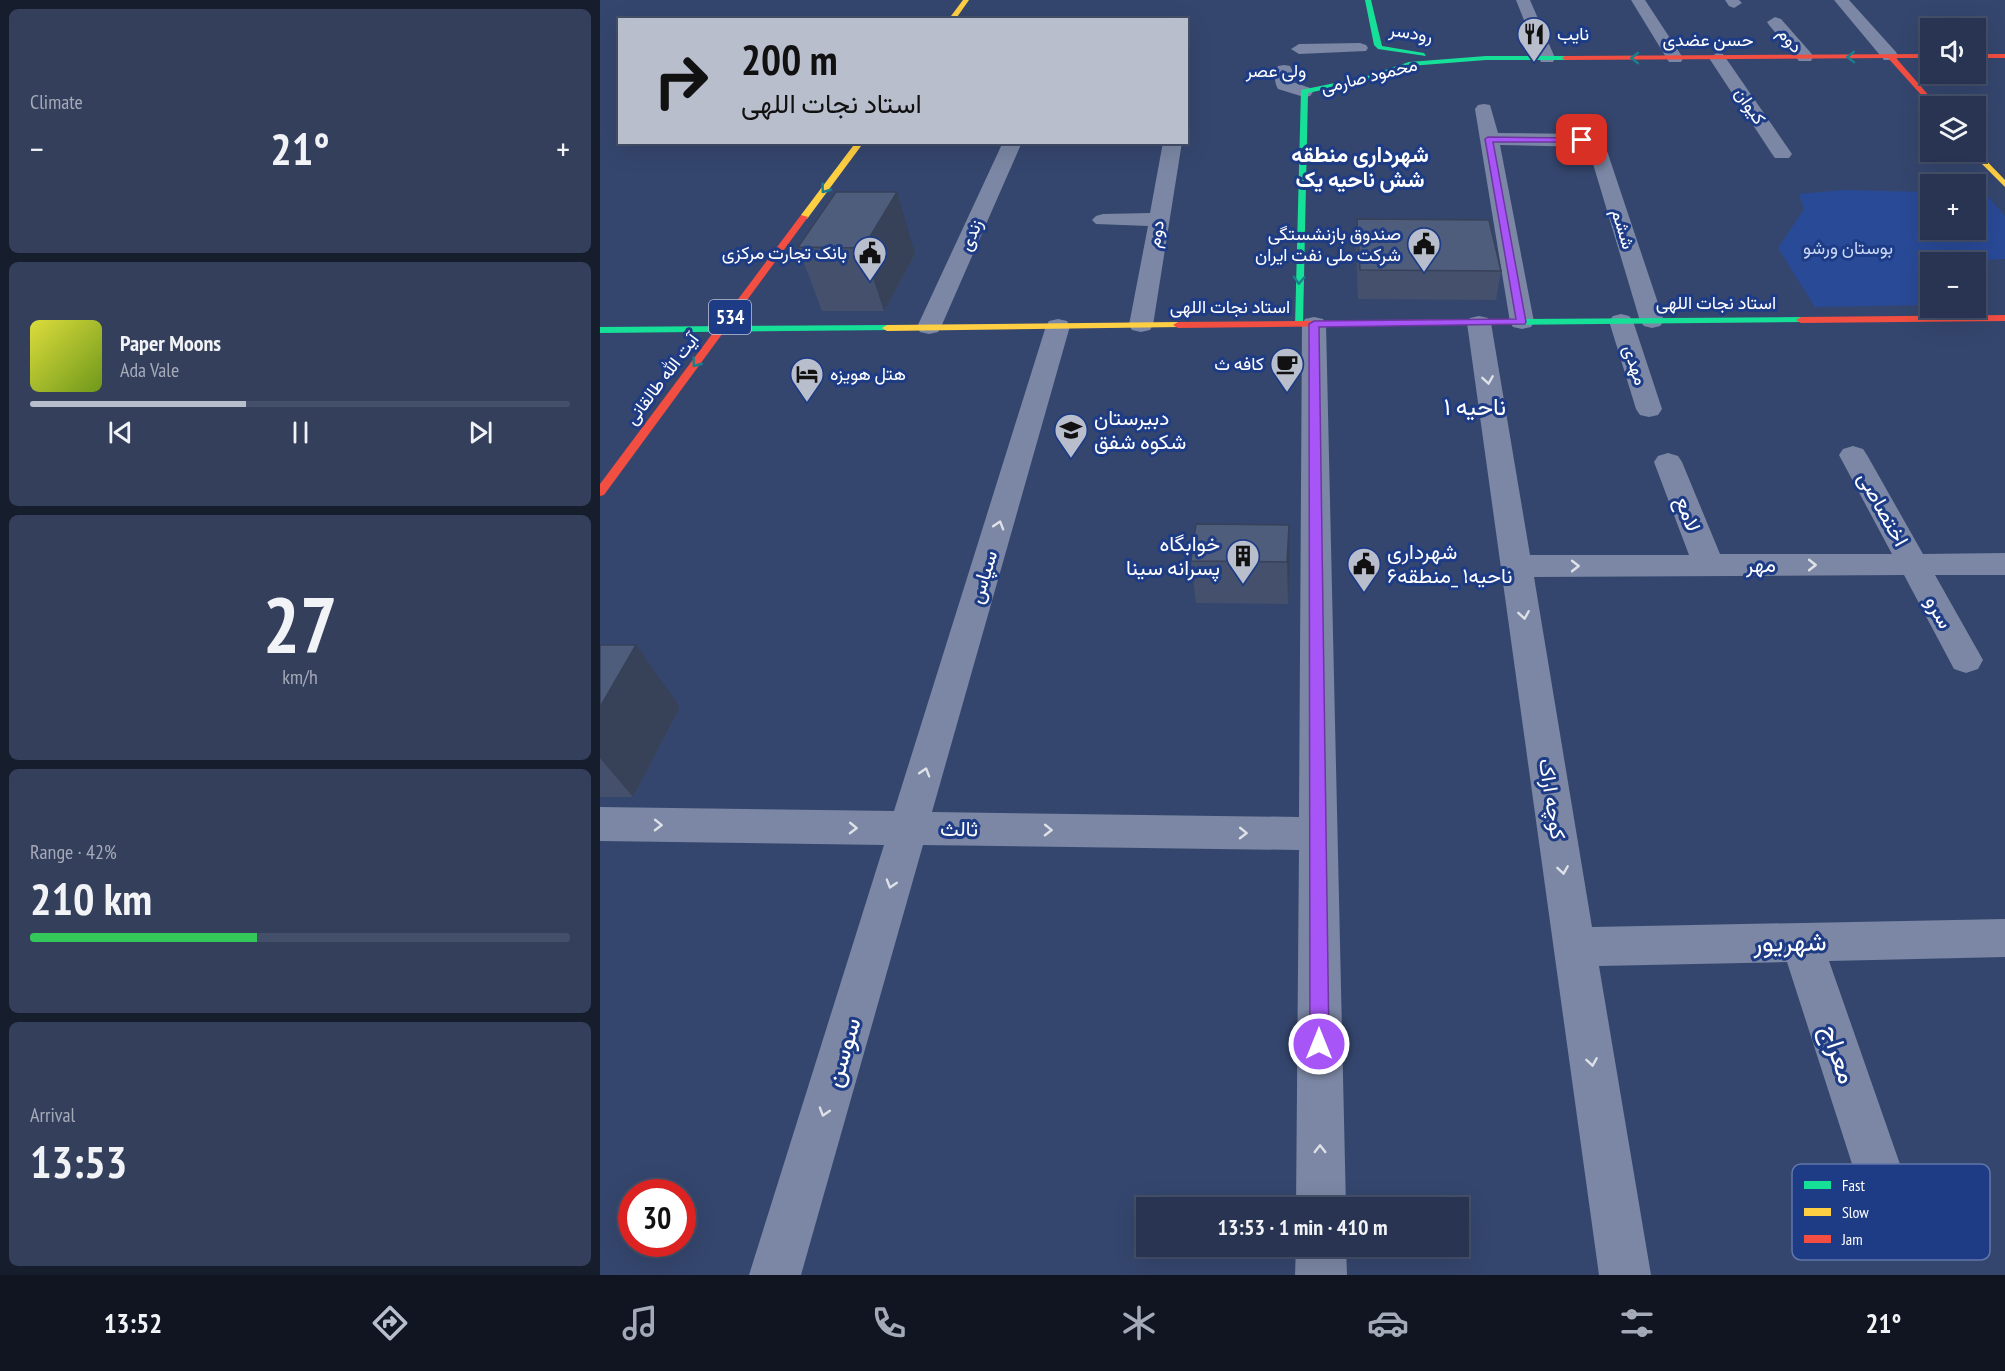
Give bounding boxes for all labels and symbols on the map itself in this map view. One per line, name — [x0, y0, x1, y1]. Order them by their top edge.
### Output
restaurant icon: نایب — [1516, 16, 1552, 63]
street label: رودسر — [1387, 18, 1434, 47]
place label: نایب — [1557, 22, 1589, 45]
street label: دوم — [1772, 22, 1808, 58]
street label: حسن عضدی — [1662, 28, 1754, 51]
one-way arrow — [1847, 50, 1856, 63]
street label: محمود صارمی — [1318, 52, 1420, 99]
one-way arrow — [1631, 52, 1640, 64]
district label: ولی عصر — [1245, 59, 1306, 82]
street label: کیوان — [1730, 83, 1771, 129]
pin — [1556, 114, 1607, 165]
district label: شهرداری منطقه شش ناحیه یک — [1291, 140, 1429, 193]
one-way arrow — [821, 183, 832, 194]
street label: ششم — [1606, 206, 1640, 252]
street label: زندی — [953, 215, 988, 254]
street label: دوم — [1142, 218, 1170, 250]
place label: صندوق بازنشستگی شرکت ملی نفت ایران — [1255, 222, 1401, 266]
public building icon: صندوق بازنشستگی شرکت ملی نفت ایران — [1406, 226, 1442, 273]
public building icon: بانک تجارت مرکزی — [852, 235, 888, 282]
park label: بوستان ورشو — [1803, 236, 1893, 259]
place label: بانک تجارت مرکزی — [722, 241, 847, 264]
one-way arrow — [1293, 275, 1305, 284]
street label: استاد نجات اللهی — [1656, 291, 1776, 314]
street label: استاد نجات اللهی — [1170, 295, 1290, 318]
road number: 534 — [709, 300, 751, 334]
street label: آیت الله طالقانی — [620, 327, 705, 429]
street label: مهدی — [1618, 342, 1653, 388]
cafe icon: کافه ث — [1269, 346, 1305, 393]
place label: کافه ث — [1214, 352, 1264, 375]
one-way arrow — [692, 356, 703, 367]
hotel icon: هتل هویزه — [789, 356, 825, 403]
place label: هتل هویزه — [830, 362, 906, 385]
one-way arrow — [1481, 376, 1493, 385]
district label: ناحیه ۱ — [1444, 391, 1506, 422]
place label: دبیرستان شکوه شفق — [1094, 404, 1186, 455]
school or university icon: دبیرستان شکوه شفق — [1053, 412, 1089, 459]
street label: اختصاصی — [1852, 467, 1915, 551]
street label: لامع — [1669, 492, 1707, 536]
one-way arrow — [992, 520, 1004, 531]
place label: خوابگاه پسرانه سینا — [1126, 530, 1220, 582]
building icon: خوابگاه پسرانه سینا — [1225, 538, 1261, 585]
place label: شهرداری ناحیه۱ _منطقه۶ — [1387, 538, 1513, 589]
public building icon: شهرداری ناحیه۱ _منطقه۶ — [1346, 546, 1382, 593]
street label: سپاس — [962, 547, 1004, 607]
street label: مهر — [1745, 551, 1776, 578]
one-way arrow — [1807, 559, 1816, 571]
one-way arrow — [1570, 560, 1579, 572]
street label: سرو — [1919, 590, 1959, 633]
one-way arrow — [1517, 610, 1529, 619]
street label: کوچه اراک — [1532, 756, 1572, 842]
one-way arrow — [918, 767, 930, 778]
street label: ثالث — [940, 815, 978, 842]
one-way arrow — [654, 819, 663, 831]
one-way arrow — [849, 821, 858, 834]
one-way arrow — [1044, 824, 1053, 836]
one-way arrow — [1239, 827, 1248, 839]
one-way arrow — [1556, 865, 1568, 874]
one-way arrow — [886, 878, 898, 889]
street label: شهریور — [1752, 924, 1827, 959]
position arrow — [1287, 1012, 1351, 1076]
street label: سوسن — [815, 1013, 868, 1091]
street label: معراج — [1812, 1020, 1865, 1088]
one-way arrow — [1586, 1058, 1598, 1067]
one-way arrow — [819, 1106, 831, 1116]
one-way arrow — [1314, 1145, 1326, 1154]
legend — [1792, 1164, 1990, 1260]
text: Fast — [1842, 1175, 1865, 1195]
speed limit sign: 30 — [618, 1179, 696, 1257]
text: Slow — [1842, 1202, 1869, 1222]
text: Jam — [1841, 1229, 1863, 1249]

